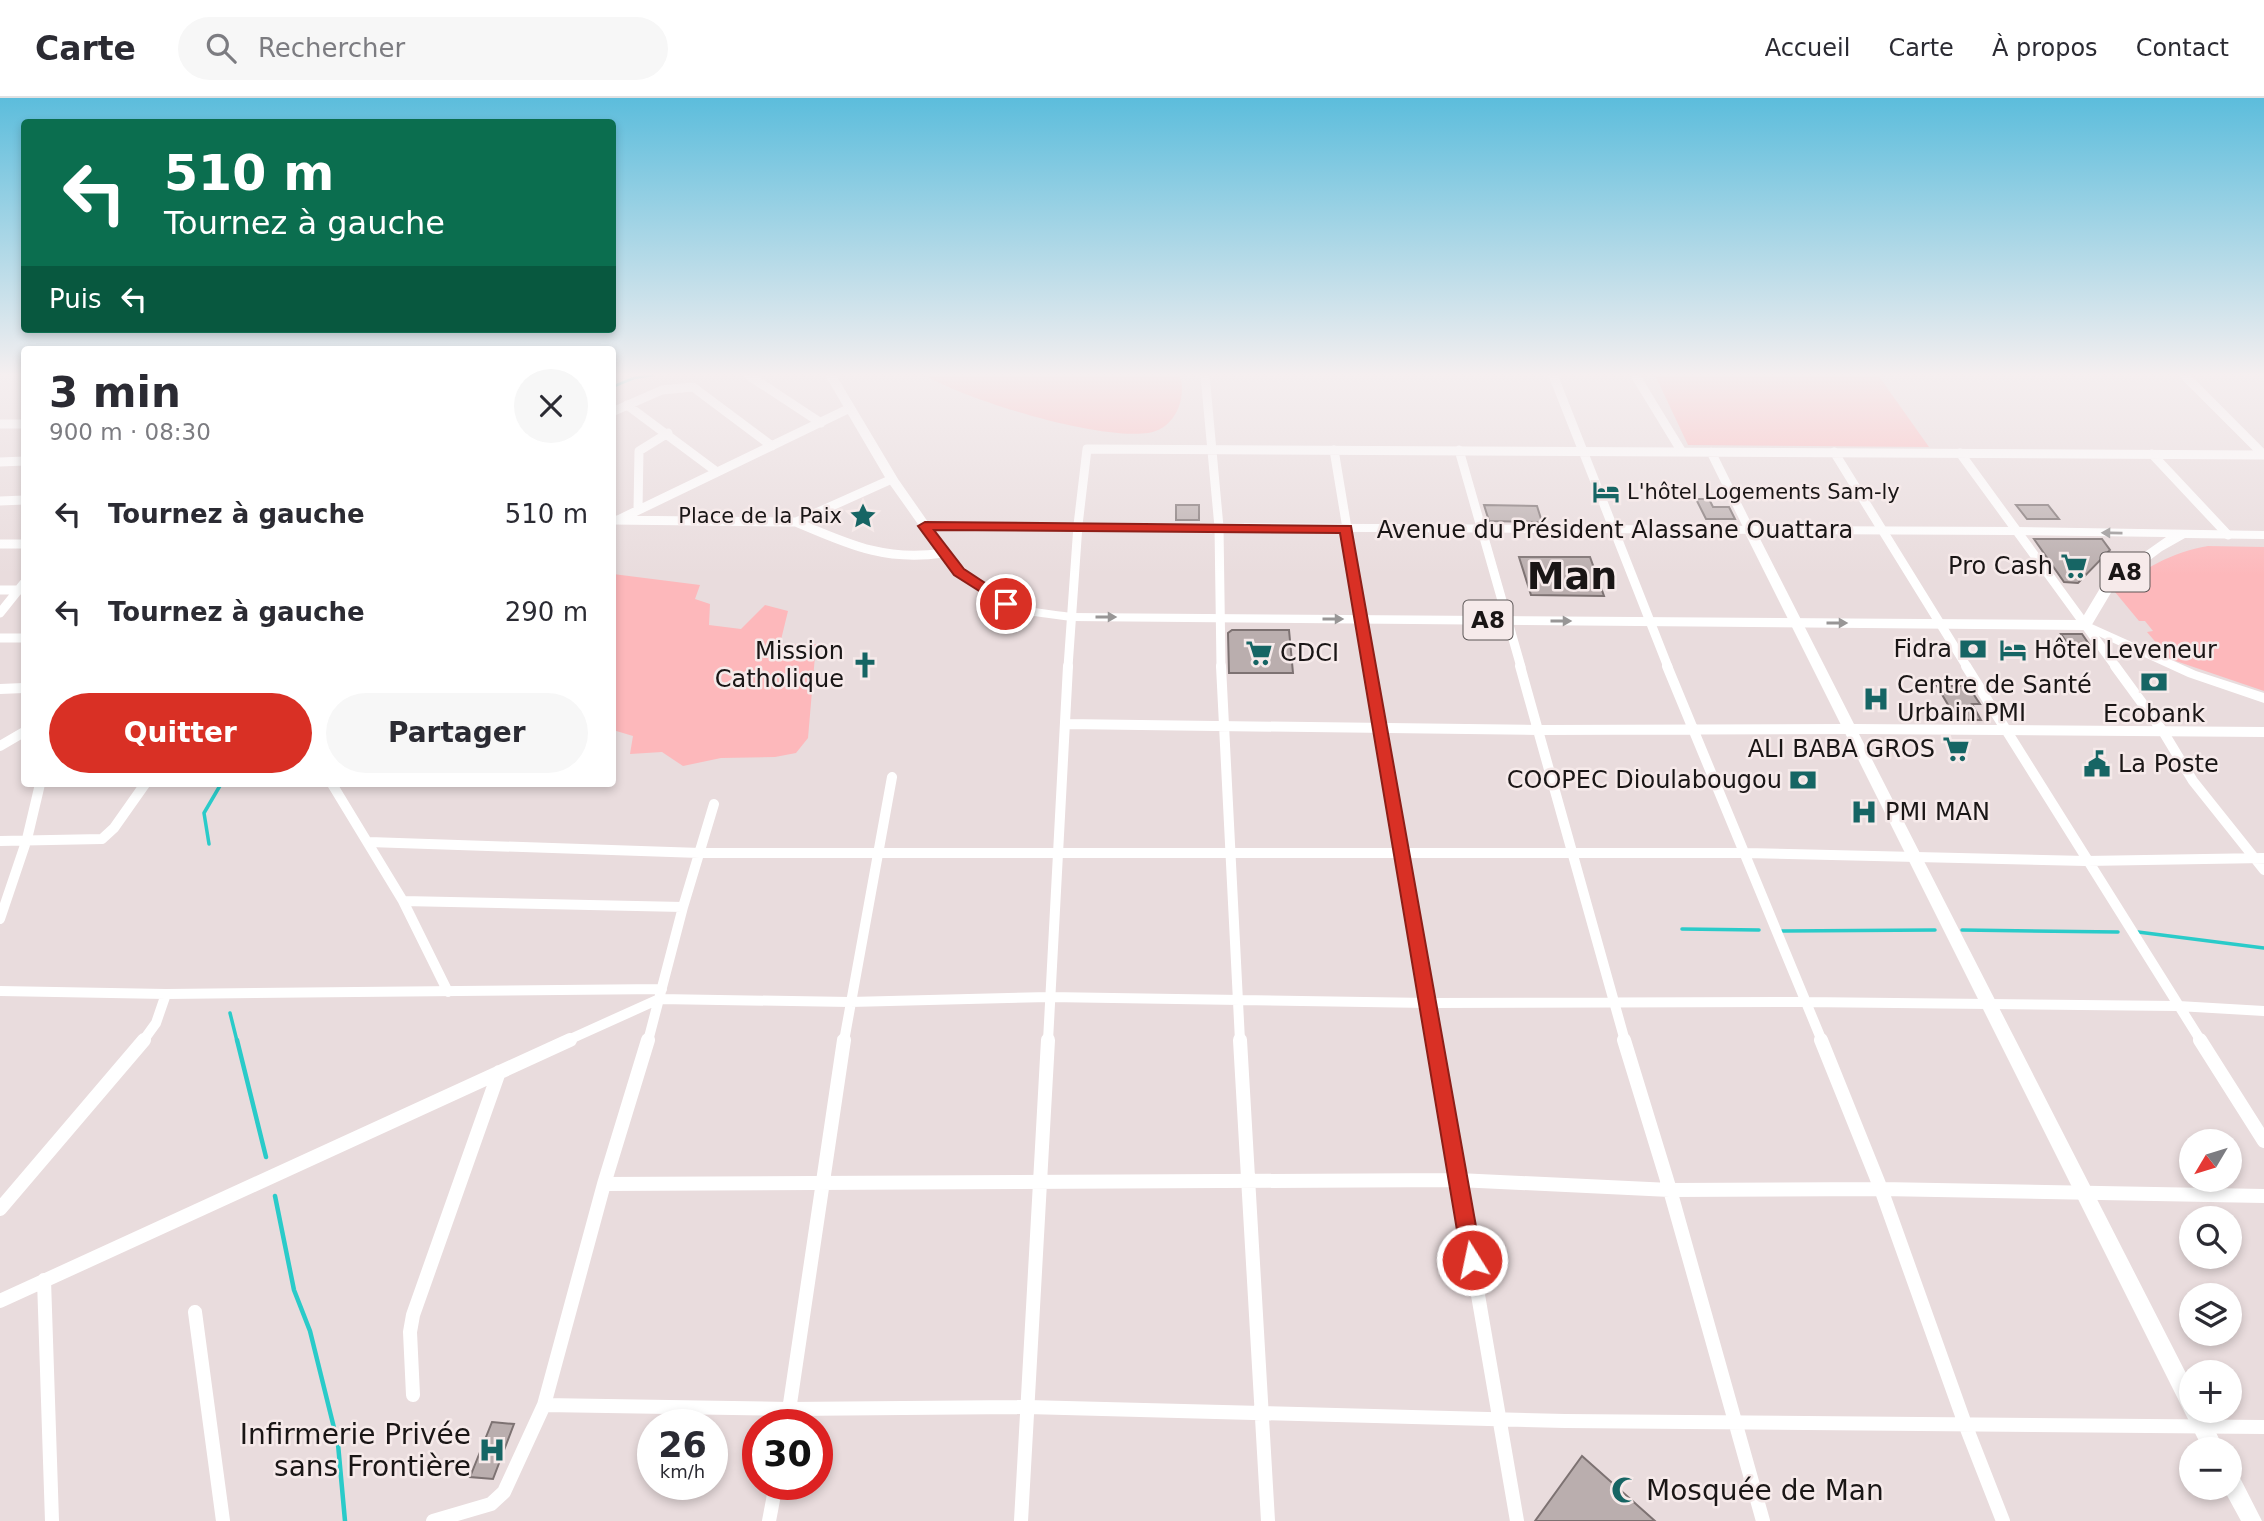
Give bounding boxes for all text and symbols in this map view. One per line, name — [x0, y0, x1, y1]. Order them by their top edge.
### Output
search box — [178, 17, 668, 80]
text: Carte — [35, 29, 136, 68]
icon: search — [202, 29, 240, 67]
text: Rechercher — [258, 33, 405, 63]
text: Accueil — [1765, 34, 1850, 62]
text: Carte — [1888, 34, 1954, 62]
text: À propos — [1992, 34, 2098, 62]
text: Contact — [2136, 34, 2229, 62]
text: 510 m — [164, 145, 334, 202]
icon: left — [49, 147, 140, 238]
text: Tournez à gauche — [164, 204, 445, 242]
icon: left — [115, 280, 153, 318]
text: Puis — [49, 284, 101, 314]
text: 3 min — [49, 368, 181, 417]
button: close — [514, 369, 588, 443]
text: 900 m · 08:30 — [49, 419, 211, 445]
hotel icon: L'hôtel Logements Sam-ly — [1591, 477, 1621, 507]
place label: L'hôtel Logements Sam-ly — [1627, 480, 1900, 504]
icon: left — [49, 495, 87, 533]
text: Tournez à gauche — [108, 499, 365, 529]
text: 510 m — [505, 499, 588, 529]
place icon: Place de la Paix — [848, 501, 878, 531]
place label: Place de la Paix — [678, 504, 842, 528]
street label: Avenue du Président Alassane Ouattara — [1377, 516, 1853, 544]
one-way arrow — [2101, 527, 2123, 539]
supermarket icon: Pro Cash — [2059, 551, 2089, 581]
place label: Pro Cash — [1948, 552, 2053, 580]
road number: A8 — [2100, 552, 2150, 592]
district label: Man — [1527, 554, 1617, 598]
pin — [976, 574, 1036, 634]
icon: arrive — [987, 585, 1025, 623]
icon: left — [49, 593, 87, 631]
text: Tournez à gauche — [108, 597, 365, 627]
text: 290 m — [505, 597, 588, 627]
road number: A8 — [1464, 600, 1512, 640]
one-way arrow — [1095, 611, 1117, 623]
one-way arrow — [1322, 613, 1344, 625]
one-way arrow — [1550, 615, 1572, 627]
one-way arrow — [1826, 617, 1848, 629]
bank icon: Fidra — [1958, 634, 1988, 664]
place label: Fidra — [1893, 635, 1952, 663]
hotel icon: Hôtel Leveneur — [1998, 635, 2028, 665]
place label: Hôtel Leveneur — [2034, 636, 2217, 664]
place label: Mission Catholique — [715, 637, 844, 693]
supermarket icon: CDCI — [1244, 638, 1274, 668]
place label: CDCI — [1280, 639, 1339, 667]
church icon: Mission Catholique — [850, 650, 880, 680]
bank icon: Ecobank — [2139, 667, 2169, 697]
place label: Centre de Santé Urbain PMI — [1897, 671, 2092, 727]
hospital icon: Centre de Santé Urbain PMI — [1861, 684, 1891, 714]
button: Quitter — [49, 693, 312, 773]
button: Partager — [326, 693, 588, 773]
place label: Ecobank — [2103, 700, 2205, 728]
supermarket icon: ALI BABA GROS — [1941, 734, 1971, 764]
place label: ALI BABA GROS — [1748, 735, 1935, 763]
public building icon: La Poste — [2082, 749, 2112, 779]
place label: La Poste — [2118, 750, 2219, 778]
bank icon: COOPEC Dioulabougou — [1788, 765, 1818, 795]
place label: COOPEC Dioulabougou — [1507, 766, 1782, 794]
hospital icon: PMI MAN — [1849, 797, 1879, 827]
place label: PMI MAN — [1885, 798, 1990, 826]
north arrow — [2179, 1129, 2242, 1192]
map controls — [2179, 1129, 2242, 1500]
button: search — [2179, 1206, 2242, 1269]
position arrow — [1435, 1223, 1509, 1297]
button: layers — [2179, 1283, 2242, 1346]
button: + — [2179, 1360, 2242, 1423]
speed limit sign: 30 — [742, 1409, 833, 1500]
place label: Infirmerie Privée sans Frontière — [240, 1418, 471, 1483]
text: 26 — [658, 1425, 707, 1465]
hospital icon: Infirmerie Privée sans Frontière — [477, 1435, 507, 1465]
button: − — [2179, 1437, 2242, 1500]
text: km/h — [660, 1461, 705, 1482]
place label: Mosquée de Man — [1646, 1474, 1884, 1507]
mosque icon: Mosquée de Man — [1610, 1475, 1640, 1505]

